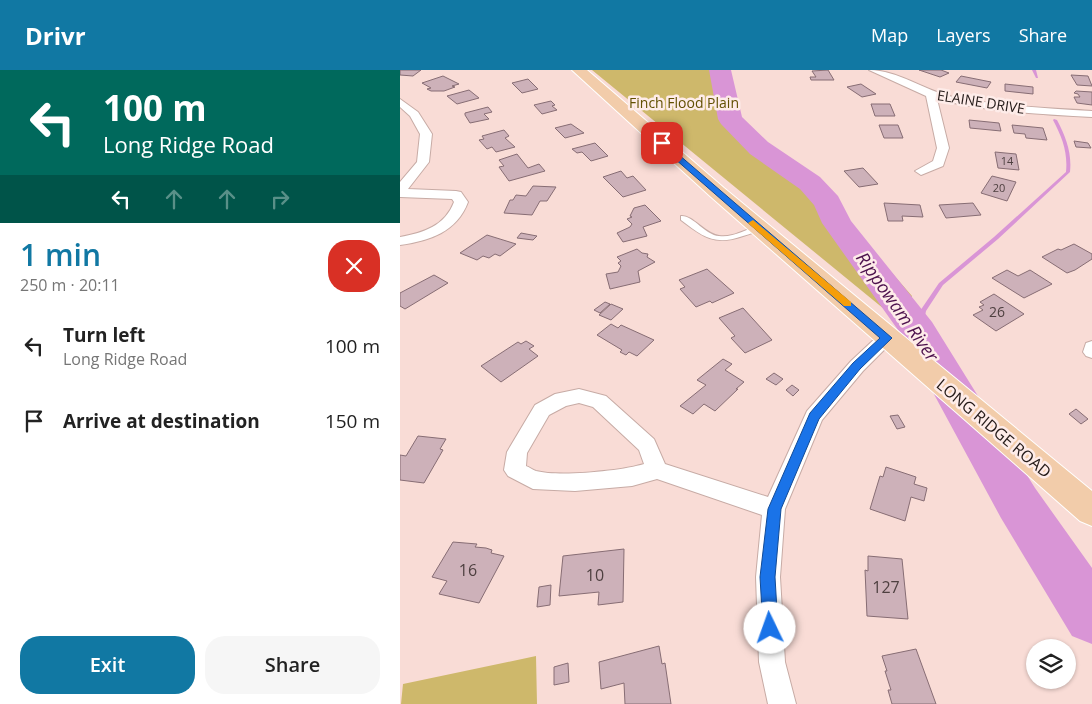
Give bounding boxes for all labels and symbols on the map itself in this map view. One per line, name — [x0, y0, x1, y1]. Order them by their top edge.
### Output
street label: ELAINE DRIVE — [936, 85, 1026, 118]
park label: Finch Flood Plain — [629, 93, 739, 112]
pin — [641, 122, 683, 164]
house number: 14 — [1001, 153, 1014, 168]
house number: 20 — [993, 180, 1005, 195]
water label: Rippowam River — [851, 247, 945, 367]
house number: 26 — [989, 302, 1005, 321]
street label: LONG RIDGE ROAD — [932, 374, 1056, 482]
house number: 16 — [459, 559, 477, 581]
house number: 10 — [586, 564, 604, 586]
house number: 127 — [872, 576, 900, 598]
position arrow — [743, 601, 795, 653]

